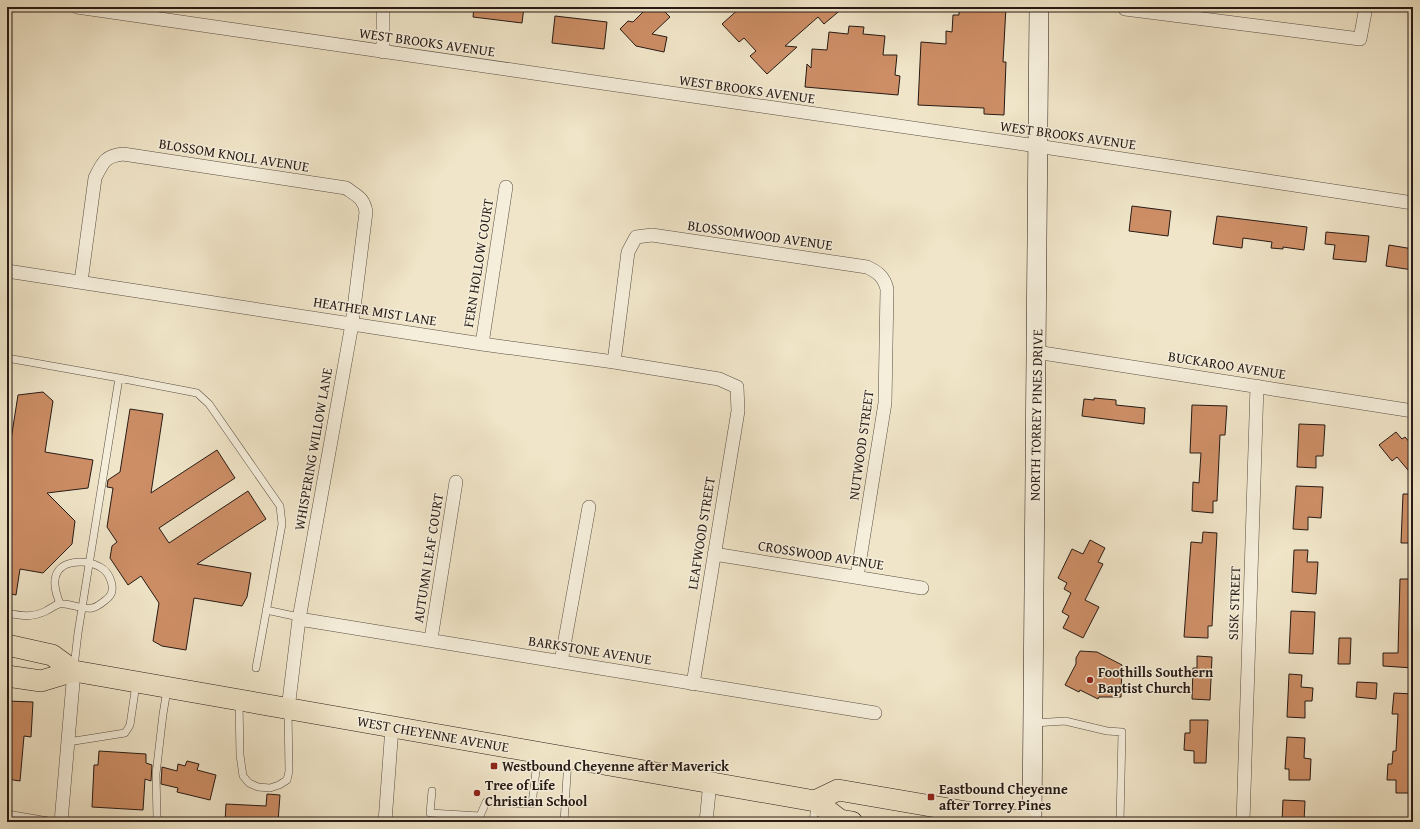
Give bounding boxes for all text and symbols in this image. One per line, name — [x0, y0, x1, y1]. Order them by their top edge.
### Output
street label: WEST BROOKS AVENUE — [358, 23, 496, 61]
street label: WEST BROOKS AVENUE — [678, 70, 816, 108]
street label: WEST BROOKS AVENUE — [999, 116, 1137, 154]
street label: BLOSSOM KNOLL AVENUE — [157, 133, 311, 177]
street label: FERN HOLLOW COURT — [458, 197, 498, 329]
street label: BLOSSOMWOOD AVENUE — [686, 215, 834, 255]
street label: HEATHER MIST LANE — [312, 291, 438, 331]
street label: NORTH TORREY PINES DRIVE — [1025, 329, 1047, 501]
street label: BUCKAROO AVENUE — [1167, 346, 1287, 384]
street label: WHISPERING WILLOW LANE — [289, 366, 337, 532]
street label: NUTWOOD STREET — [843, 388, 879, 501]
street label: LEAFWOOD STREET — [682, 475, 720, 591]
street label: AUTUMN LEAF COURT — [408, 491, 448, 624]
street label: CROSSWOOD AVENUE — [757, 535, 885, 575]
street label: SISK STREET — [1223, 565, 1245, 640]
street label: BARKSTONE AVENUE — [527, 630, 653, 670]
place label: Foothills Southern Baptist Church — [1098, 662, 1214, 698]
marker: Foothills Southern Baptist Church — [1085, 675, 1095, 685]
street label: WEST CHEYENNE AVENUE — [356, 711, 510, 757]
place label: Westbound Cheyenne after Maverick — [502, 756, 730, 776]
marker: Westbound Cheyenne after Maverick — [489, 761, 499, 771]
place label: Tree of Life Christian School — [485, 775, 588, 811]
place label: Eastbound Cheyenne after Torrey Pines — [939, 779, 1068, 815]
marker: Tree of Life Christian School — [472, 788, 482, 798]
marker: Eastbound Cheyenne after Torrey Pines — [926, 792, 936, 802]

